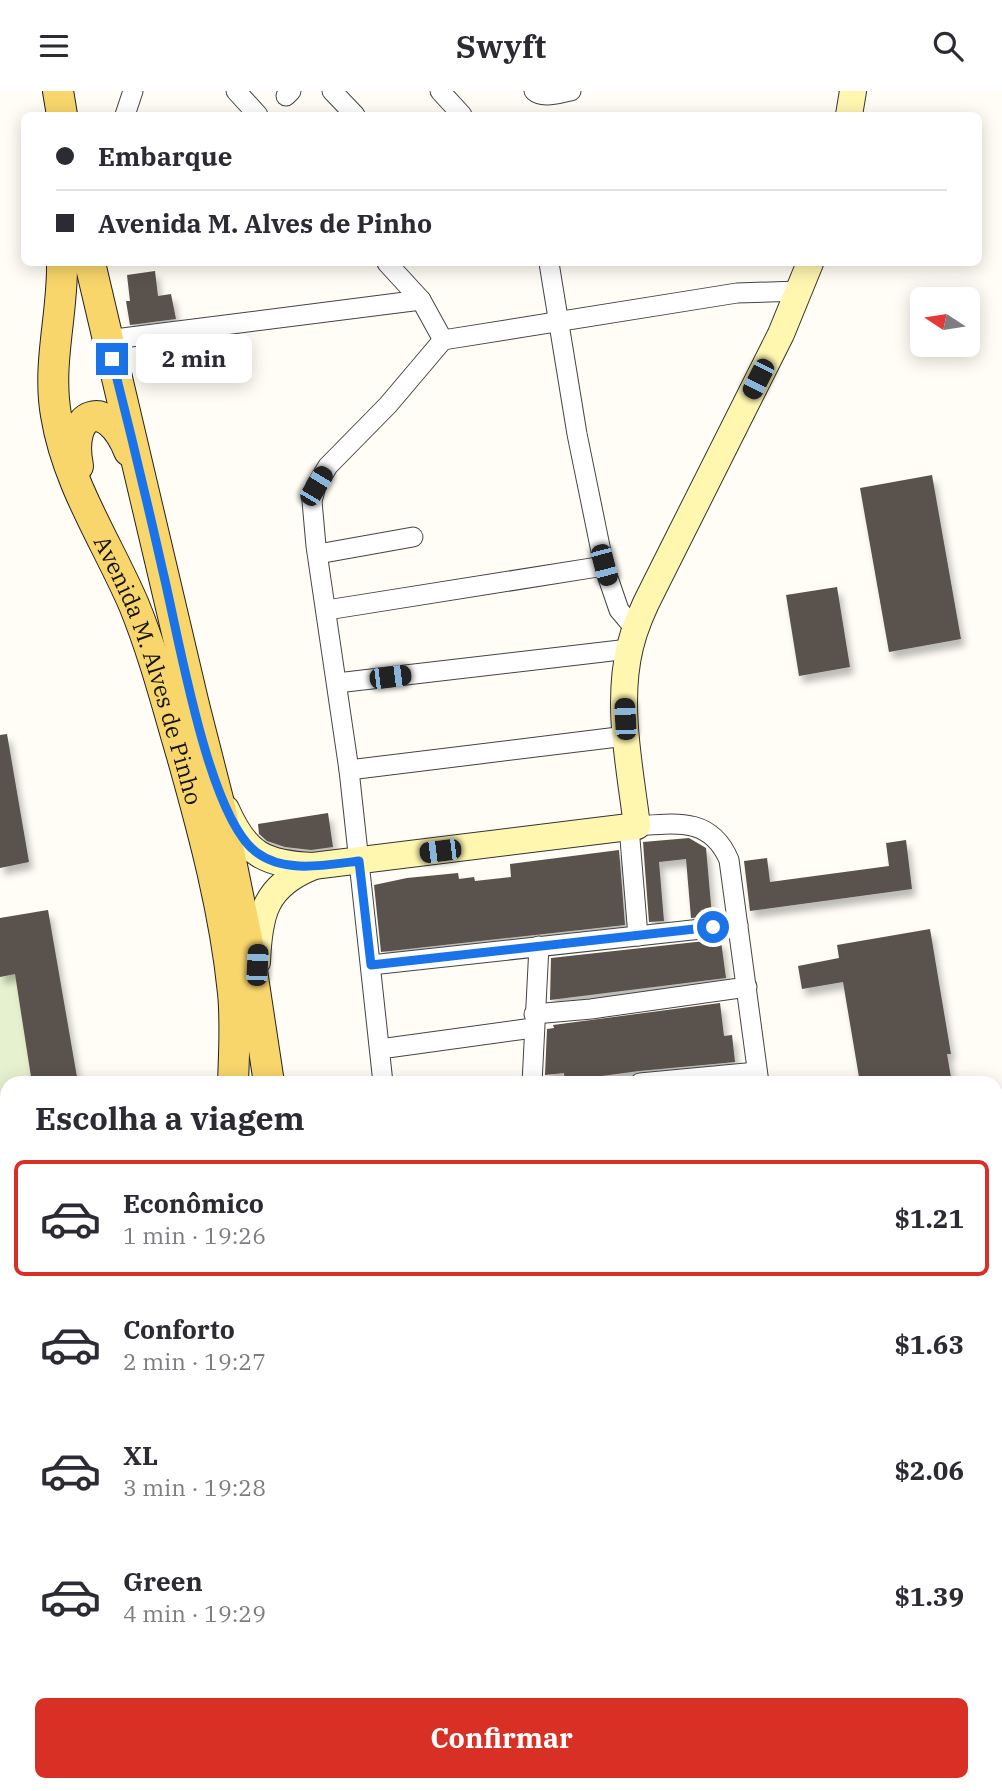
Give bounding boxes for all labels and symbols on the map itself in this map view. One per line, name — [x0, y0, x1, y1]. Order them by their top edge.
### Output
north arrow — [910, 287, 980, 357]
callout: 2 min — [136, 335, 252, 383]
route end — [96, 343, 128, 375]
car — [740, 356, 777, 402]
car — [297, 463, 336, 509]
street label: Avenida M. Alves de Pinho — [88, 530, 210, 808]
car — [589, 542, 620, 588]
car — [368, 664, 413, 690]
car — [614, 697, 637, 741]
car — [418, 838, 463, 864]
route start — [697, 911, 729, 943]
car — [246, 943, 269, 987]

